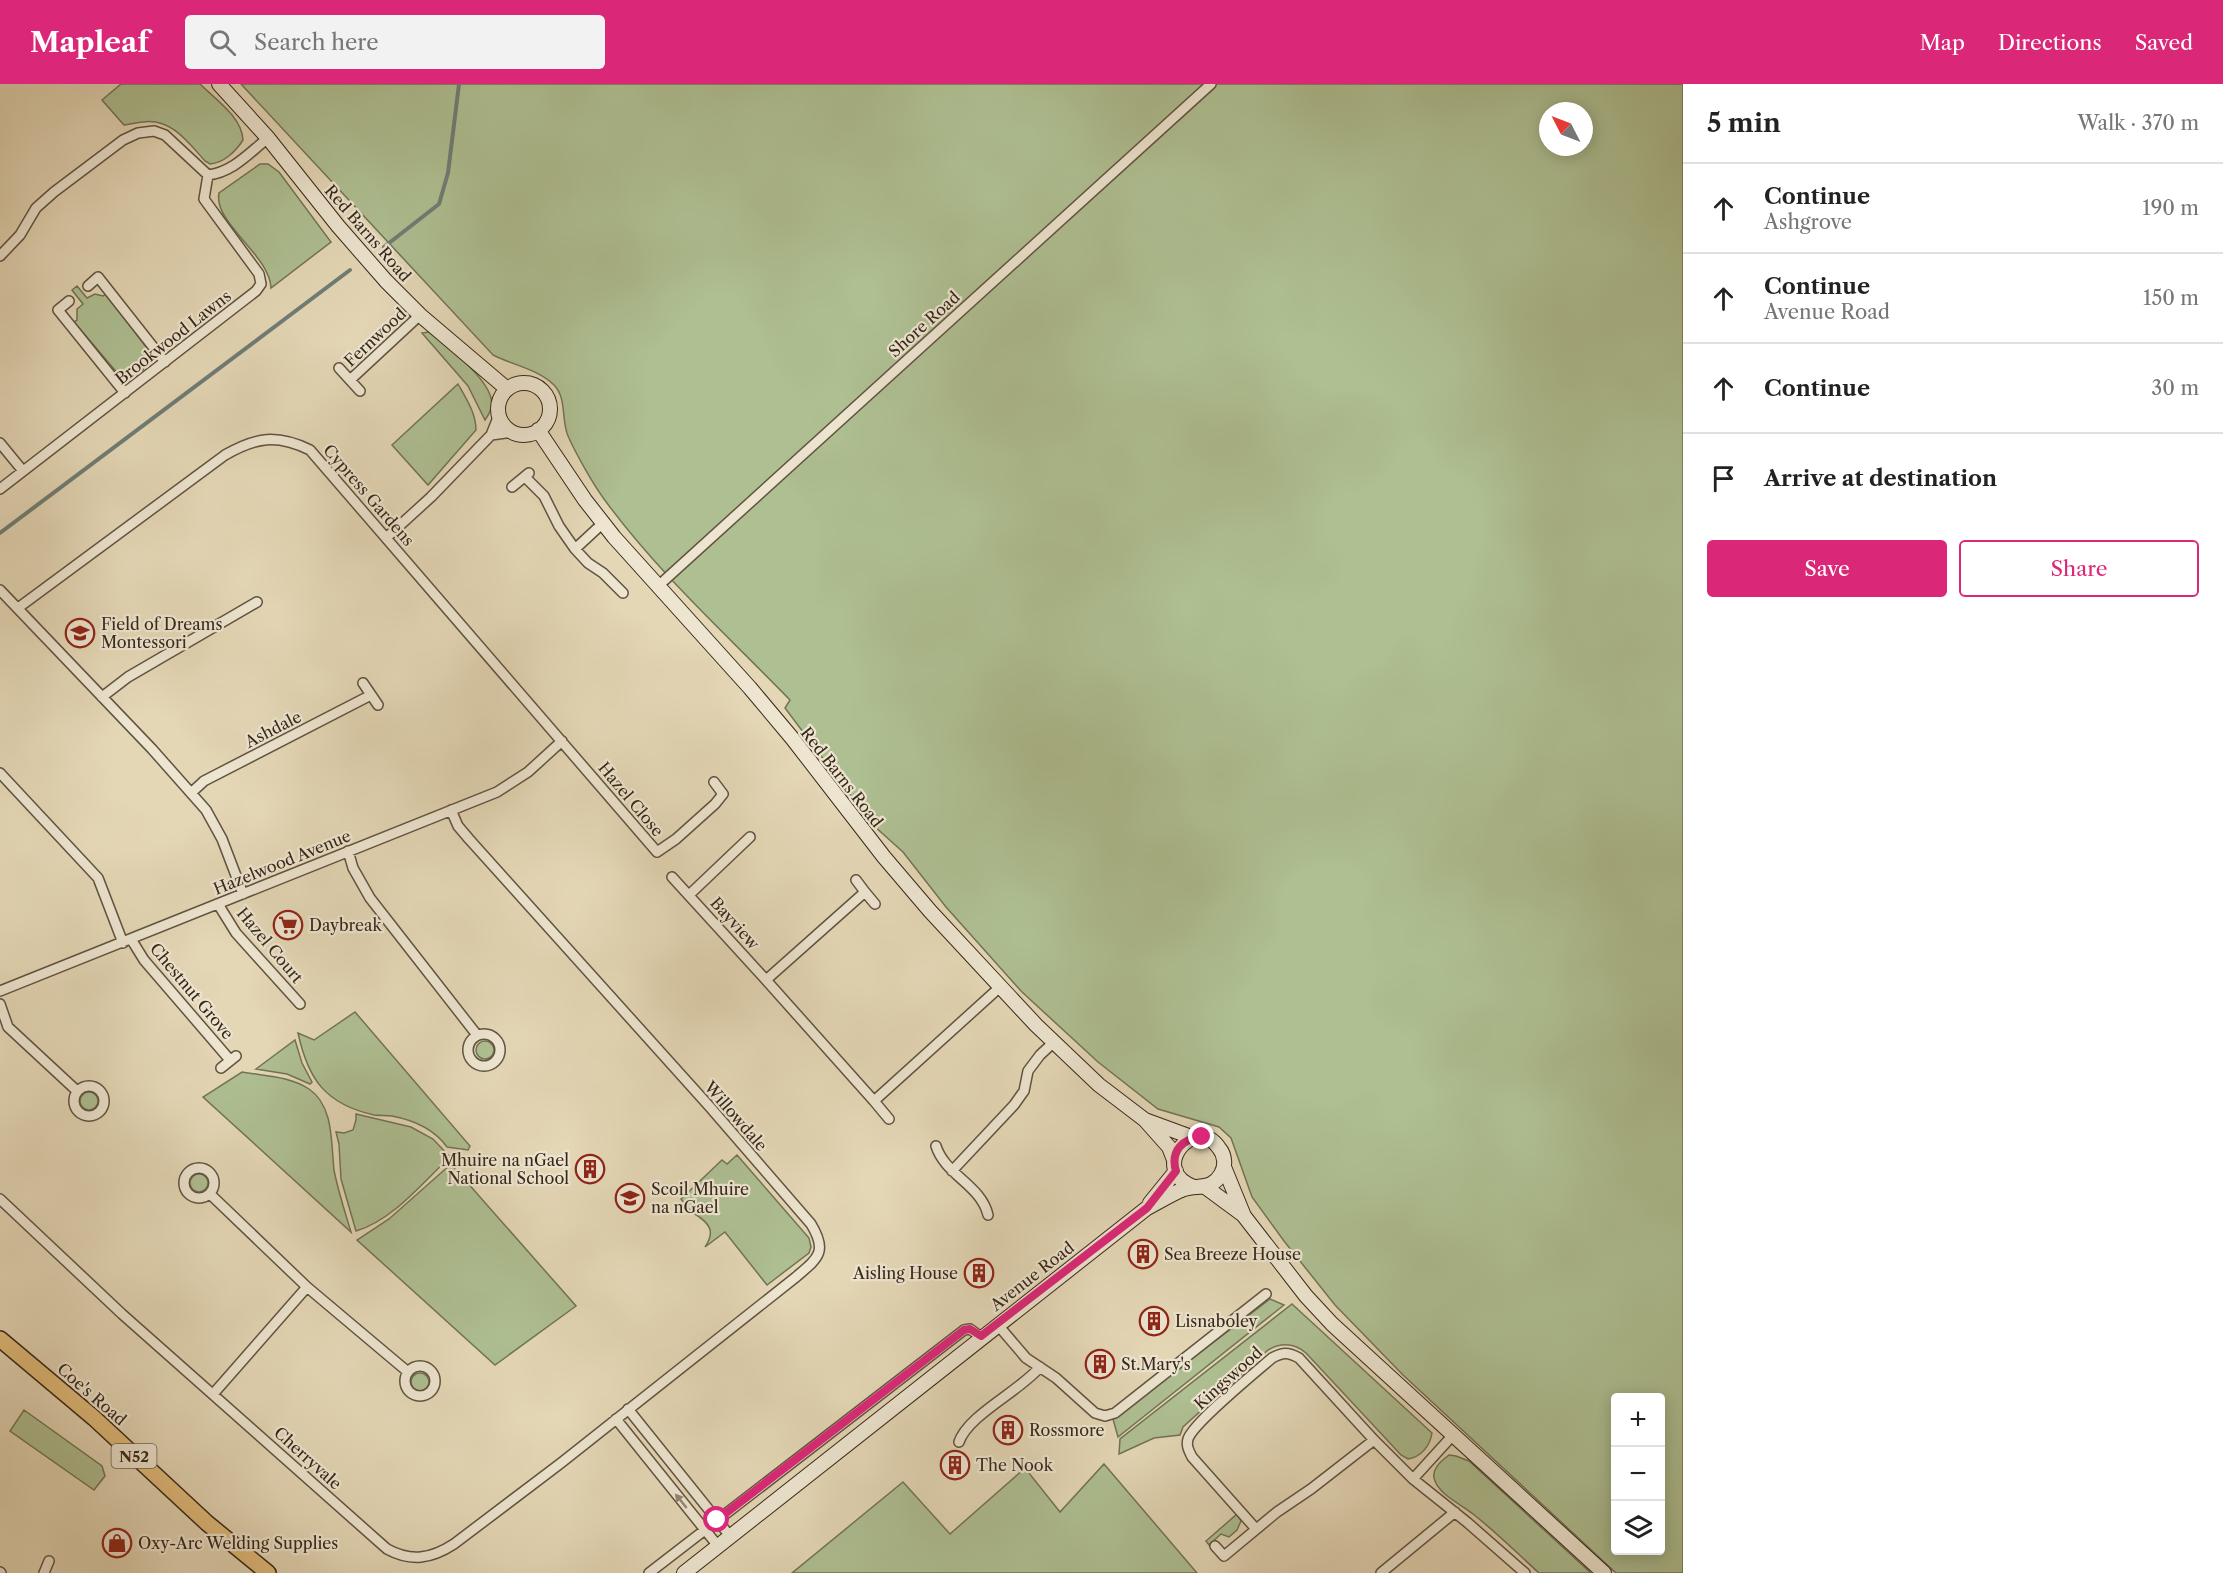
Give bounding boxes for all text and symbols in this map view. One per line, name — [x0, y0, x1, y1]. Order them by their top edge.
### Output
search box — [185, 15, 605, 69]
text: Mapleaf — [30, 25, 149, 59]
icon: search — [206, 26, 239, 59]
text: Search here — [254, 29, 379, 56]
text: Map — [1920, 30, 1965, 55]
text: Directions — [1998, 30, 2102, 55]
text: Saved — [2135, 30, 2193, 55]
north arrow — [1539, 102, 1593, 156]
text: 5 min — [1707, 107, 1781, 139]
text: Walk · 370 m — [2077, 111, 2199, 135]
street label: Red Barns Road — [321, 180, 416, 286]
text: Continue — [1764, 183, 1870, 210]
icon: ahead — [1707, 192, 1740, 225]
text: 190 m — [2142, 196, 2199, 220]
text: Ashgrove — [1764, 210, 1852, 234]
text: Continue — [1764, 273, 1870, 300]
icon: ahead — [1707, 282, 1740, 315]
street label: Brookwood Lawns — [111, 286, 235, 388]
text: 150 m — [2143, 286, 2199, 310]
street label: Shore Road — [884, 287, 964, 361]
text: Avenue Road — [1764, 300, 1890, 324]
street label: Fernwood — [340, 303, 410, 371]
icon: ahead — [1707, 372, 1740, 405]
text: Continue — [1764, 375, 1870, 402]
text: 30 m — [2151, 376, 2199, 400]
street label: Cypress Gardens — [319, 440, 419, 550]
icon: arrive — [1707, 462, 1740, 495]
text: Arrive at destination — [1764, 465, 1997, 492]
button: Save — [1707, 540, 1947, 597]
button: Share — [1959, 540, 2199, 597]
place label: Field of Dreams Montessori — [101, 614, 222, 652]
school or university icon: Field of Dreams Montessori — [64, 617, 96, 649]
street label: Ashdale — [241, 706, 305, 752]
street label: Red Barns Road — [797, 723, 888, 831]
street label: Hazel Close — [594, 758, 668, 840]
street label: Hazelwood Avenue — [210, 825, 354, 899]
street label: Bayview — [706, 893, 764, 954]
street label: Hazel Court — [233, 903, 308, 987]
supermarket icon: Daybreak — [272, 909, 304, 941]
place label: Daybreak — [309, 915, 382, 935]
street label: Chestnut Grove — [146, 939, 238, 1043]
street label: Willowdale — [700, 1076, 772, 1155]
route end — [1188, 1123, 1214, 1149]
place label: Mhuire na nGael National School — [441, 1150, 569, 1188]
building icon: Mhuire na nGael National School — [574, 1153, 606, 1185]
place label: Scoil Mhuire na nGael — [651, 1179, 749, 1217]
school or university icon: Scoil Mhuire na nGael — [614, 1182, 646, 1214]
street label: Avenue Road — [985, 1237, 1078, 1315]
building icon: Sea Breeze House — [1127, 1238, 1159, 1270]
place label: Sea Breeze House — [1164, 1244, 1301, 1264]
building icon: Aisling House — [963, 1257, 995, 1289]
place label: Aisling House — [852, 1263, 958, 1283]
building icon: Lisnaboley — [1138, 1305, 1170, 1337]
place label: Lisnaboley — [1175, 1311, 1259, 1331]
street label: Kingswood — [1190, 1342, 1266, 1414]
building icon: St.Mary's — [1084, 1348, 1116, 1380]
place label: St.Mary's — [1121, 1354, 1191, 1374]
street label: Coe's Road — [53, 1359, 131, 1430]
map controls — [1611, 1393, 1665, 1555]
button: + — [1611, 1393, 1665, 1447]
building icon: Rossmore — [992, 1414, 1024, 1446]
place label: Rossmore — [1029, 1420, 1105, 1440]
street label: Cherryvale — [270, 1422, 346, 1494]
road number: N52 — [112, 1444, 156, 1468]
button: − — [1611, 1447, 1665, 1501]
building icon: The Nook — [939, 1449, 971, 1481]
place label: The Nook — [976, 1455, 1054, 1475]
one-way arrow — [676, 1493, 688, 1508]
button: layers — [1611, 1501, 1665, 1555]
route start — [703, 1506, 729, 1532]
shop icon: Oxy-Arc Welding Supplies — [101, 1527, 133, 1559]
place label: Oxy-Arc Welding Supplies — [138, 1533, 338, 1553]

